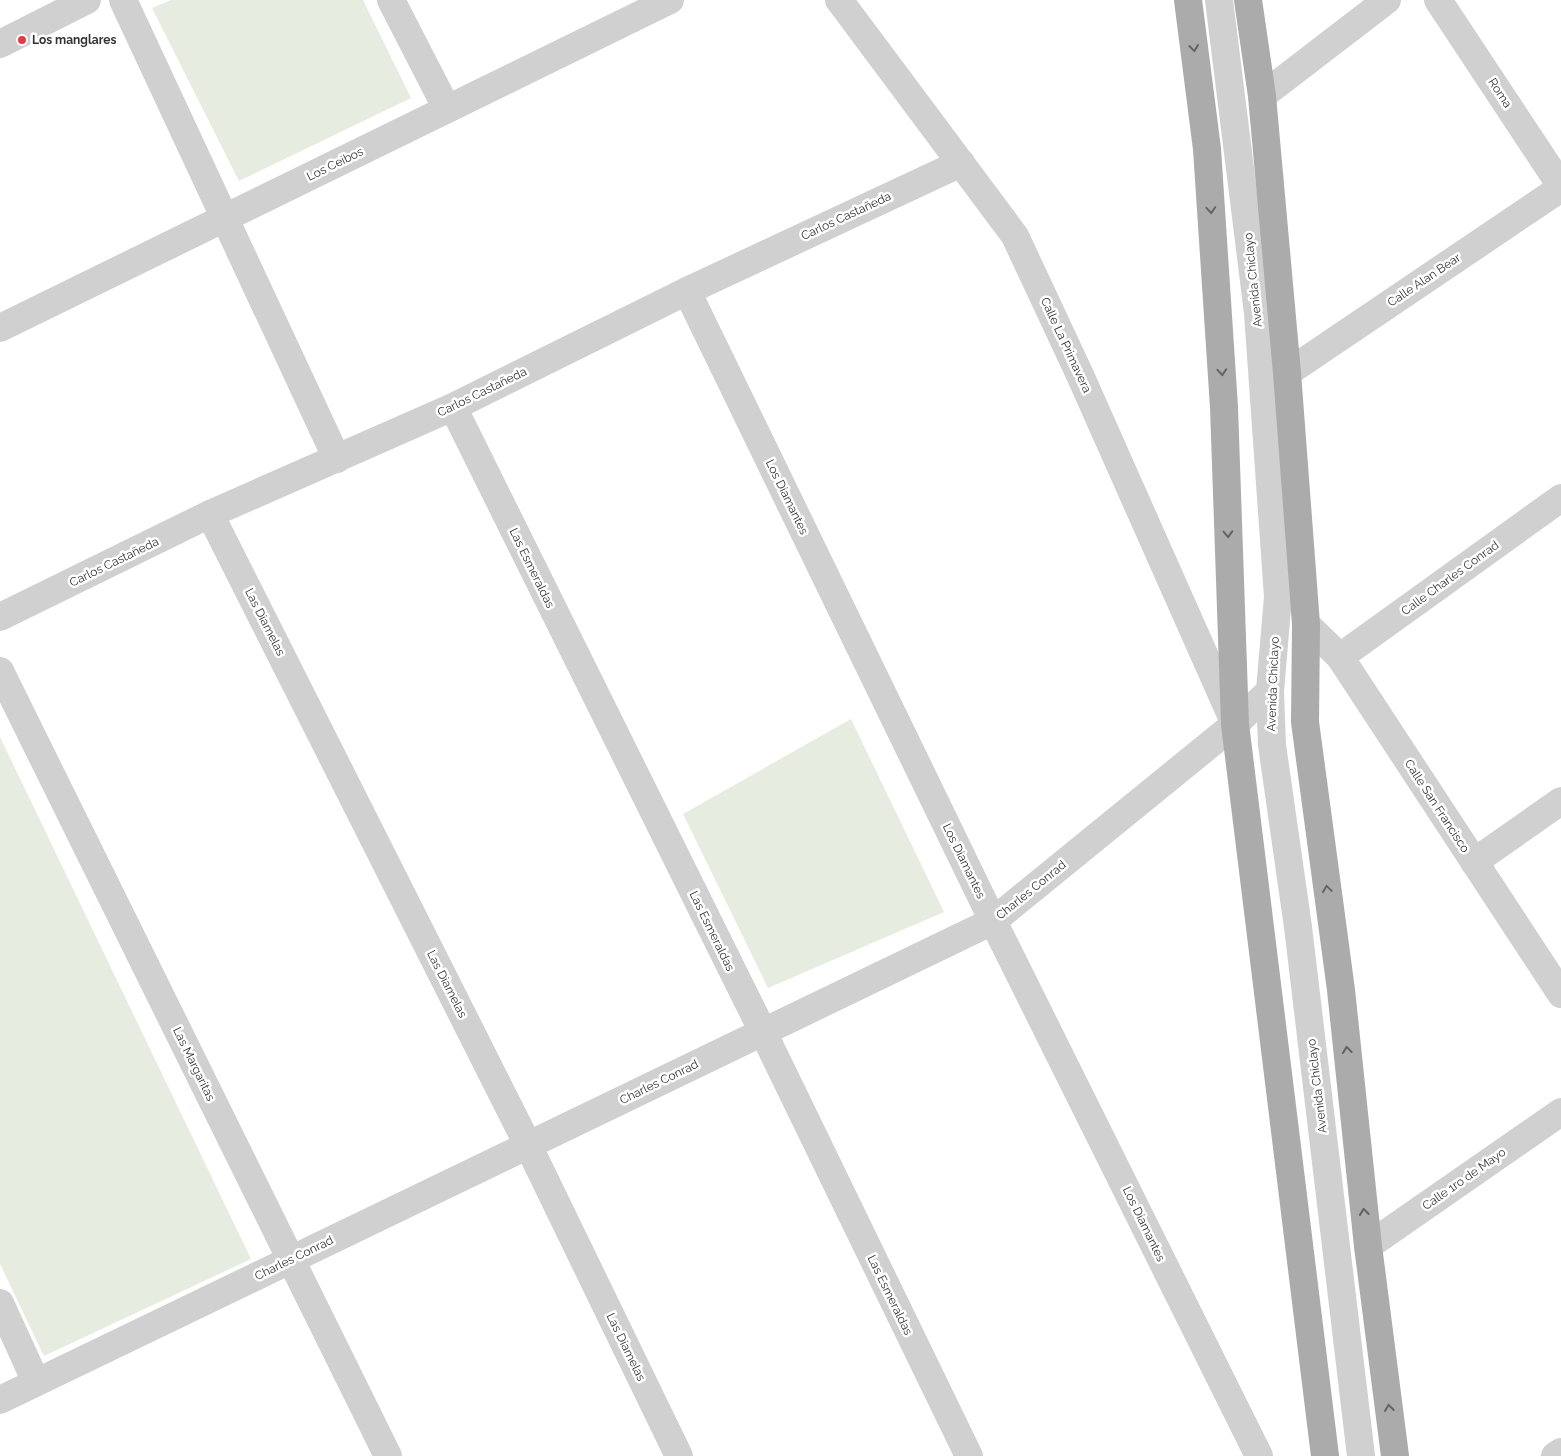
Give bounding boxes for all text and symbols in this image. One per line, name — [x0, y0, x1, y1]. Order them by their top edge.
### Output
place label: Los manglares — [32, 33, 116, 47]
marker: Los manglares — [16, 34, 28, 46]
one-way arrow — [1188, 45, 1199, 53]
street label: Roma — [1485, 76, 1515, 110]
street label: Los Ceibos — [304, 144, 366, 184]
street label: Carlos Castañeda — [799, 189, 893, 243]
one-way arrow — [1206, 206, 1217, 214]
street label: Avenida Chiclayo — [1241, 232, 1265, 328]
street label: Calle Alan Bear — [1385, 250, 1464, 310]
street label: Calle La Primavera — [1038, 295, 1094, 395]
street label: Carlos Castañeda — [435, 364, 529, 420]
one-way arrow — [1216, 368, 1227, 376]
street label: Los Diamantes — [763, 457, 811, 537]
street label: Las Esmeraldas — [507, 526, 558, 610]
one-way arrow — [1223, 531, 1234, 539]
street label: Carlos Castañeda — [67, 534, 161, 590]
street label: Calle Charles Conrad — [1399, 538, 1501, 618]
street label: Las Diamelas — [242, 586, 288, 658]
street label: Avenida Chiclayo — [1264, 636, 1282, 732]
street label: Calle San Francisco — [1402, 757, 1472, 855]
street label: Los Diamantes — [940, 821, 988, 901]
street label: Charles Conrad — [993, 858, 1069, 922]
one-way arrow — [1323, 884, 1333, 893]
street label: Las Esmeraldas — [687, 889, 738, 973]
street label: Las Diamelas — [424, 948, 470, 1020]
street label: Las Margaritas — [170, 1025, 218, 1103]
street label: Avenida Chiclayo — [1304, 1038, 1330, 1134]
one-way arrow — [1342, 1046, 1353, 1054]
street label: Charles Conrad — [617, 1057, 701, 1107]
street label: Calle 1ro de Mayo — [1420, 1145, 1508, 1213]
street label: Los Diamantes — [1120, 1184, 1168, 1264]
one-way arrow — [1359, 1207, 1370, 1215]
street label: Charles Conrad — [252, 1233, 336, 1283]
street label: Las Esmeraldas — [865, 1253, 916, 1337]
street label: Las Diamelas — [604, 1311, 649, 1383]
one-way arrow — [1384, 1403, 1395, 1411]

